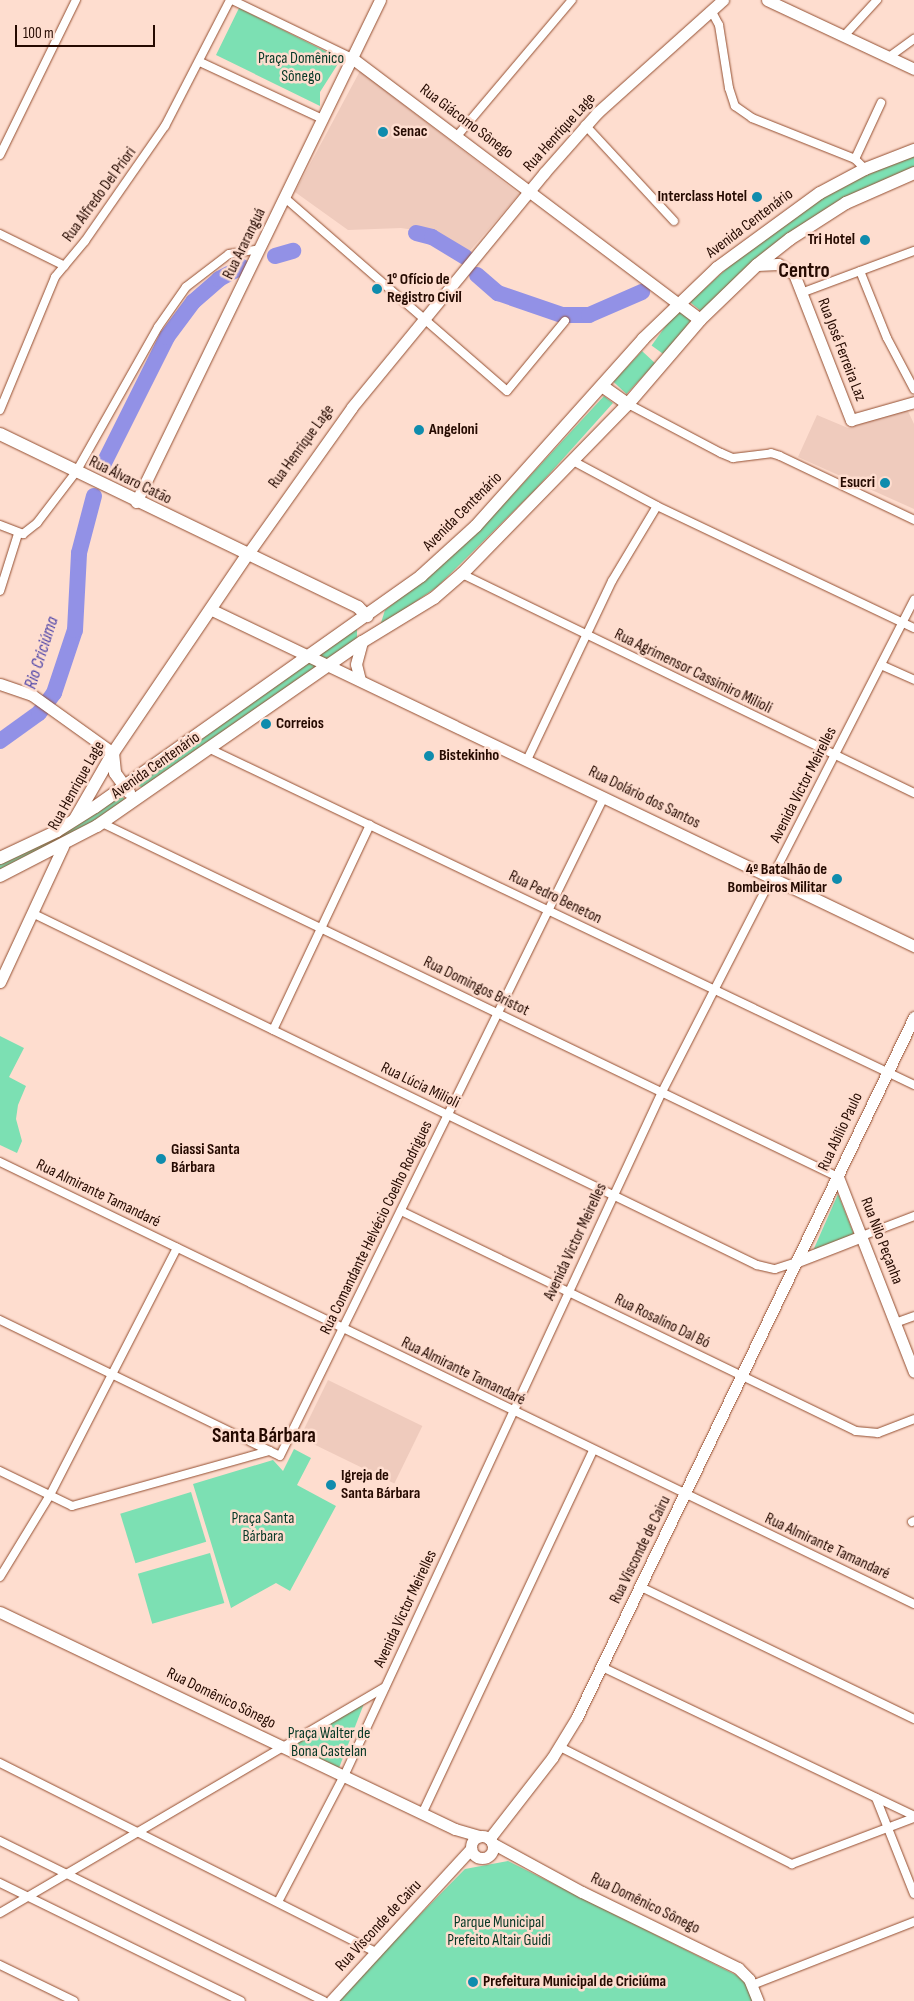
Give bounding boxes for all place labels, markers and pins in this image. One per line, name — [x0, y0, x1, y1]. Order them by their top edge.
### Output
place label: Senac — [393, 122, 427, 142]
marker: Senac — [377, 126, 389, 138]
place label: Interclass Hotel — [657, 187, 747, 207]
marker: Interclass Hotel — [751, 191, 763, 203]
place label: Tri Hotel — [807, 230, 855, 250]
marker: Tri Hotel — [859, 234, 871, 246]
place label: 1° Ofício de Registro Civil — [387, 270, 462, 308]
marker: 1° Ofício de Registro Civil — [371, 283, 383, 295]
place label: Angeloni — [429, 420, 478, 440]
marker: Angeloni — [413, 424, 425, 436]
place label: Esucri — [840, 473, 875, 493]
marker: Esucri — [879, 477, 891, 489]
place label: Correios — [276, 714, 324, 734]
marker: Correios — [260, 718, 272, 730]
place label: Bistekinho — [439, 746, 499, 766]
marker: Bistekinho — [423, 750, 435, 762]
place label: 4º Batalhão de Bombeiros Militar — [728, 860, 827, 898]
marker: 4º Batalhão de Bombeiros Militar — [831, 873, 843, 885]
place label: Giassi Santa Bárbara — [171, 1140, 240, 1178]
marker: Giassi Santa Bárbara — [155, 1153, 167, 1165]
place label: Igreja de Santa Bárbara — [341, 1466, 420, 1504]
marker: Igreja de Santa Bárbara — [325, 1479, 337, 1491]
place label: Prefeitura Municipal de Criciúma — [483, 1972, 666, 1992]
marker: Prefeitura Municipal de Criciúma — [467, 1976, 479, 1988]

